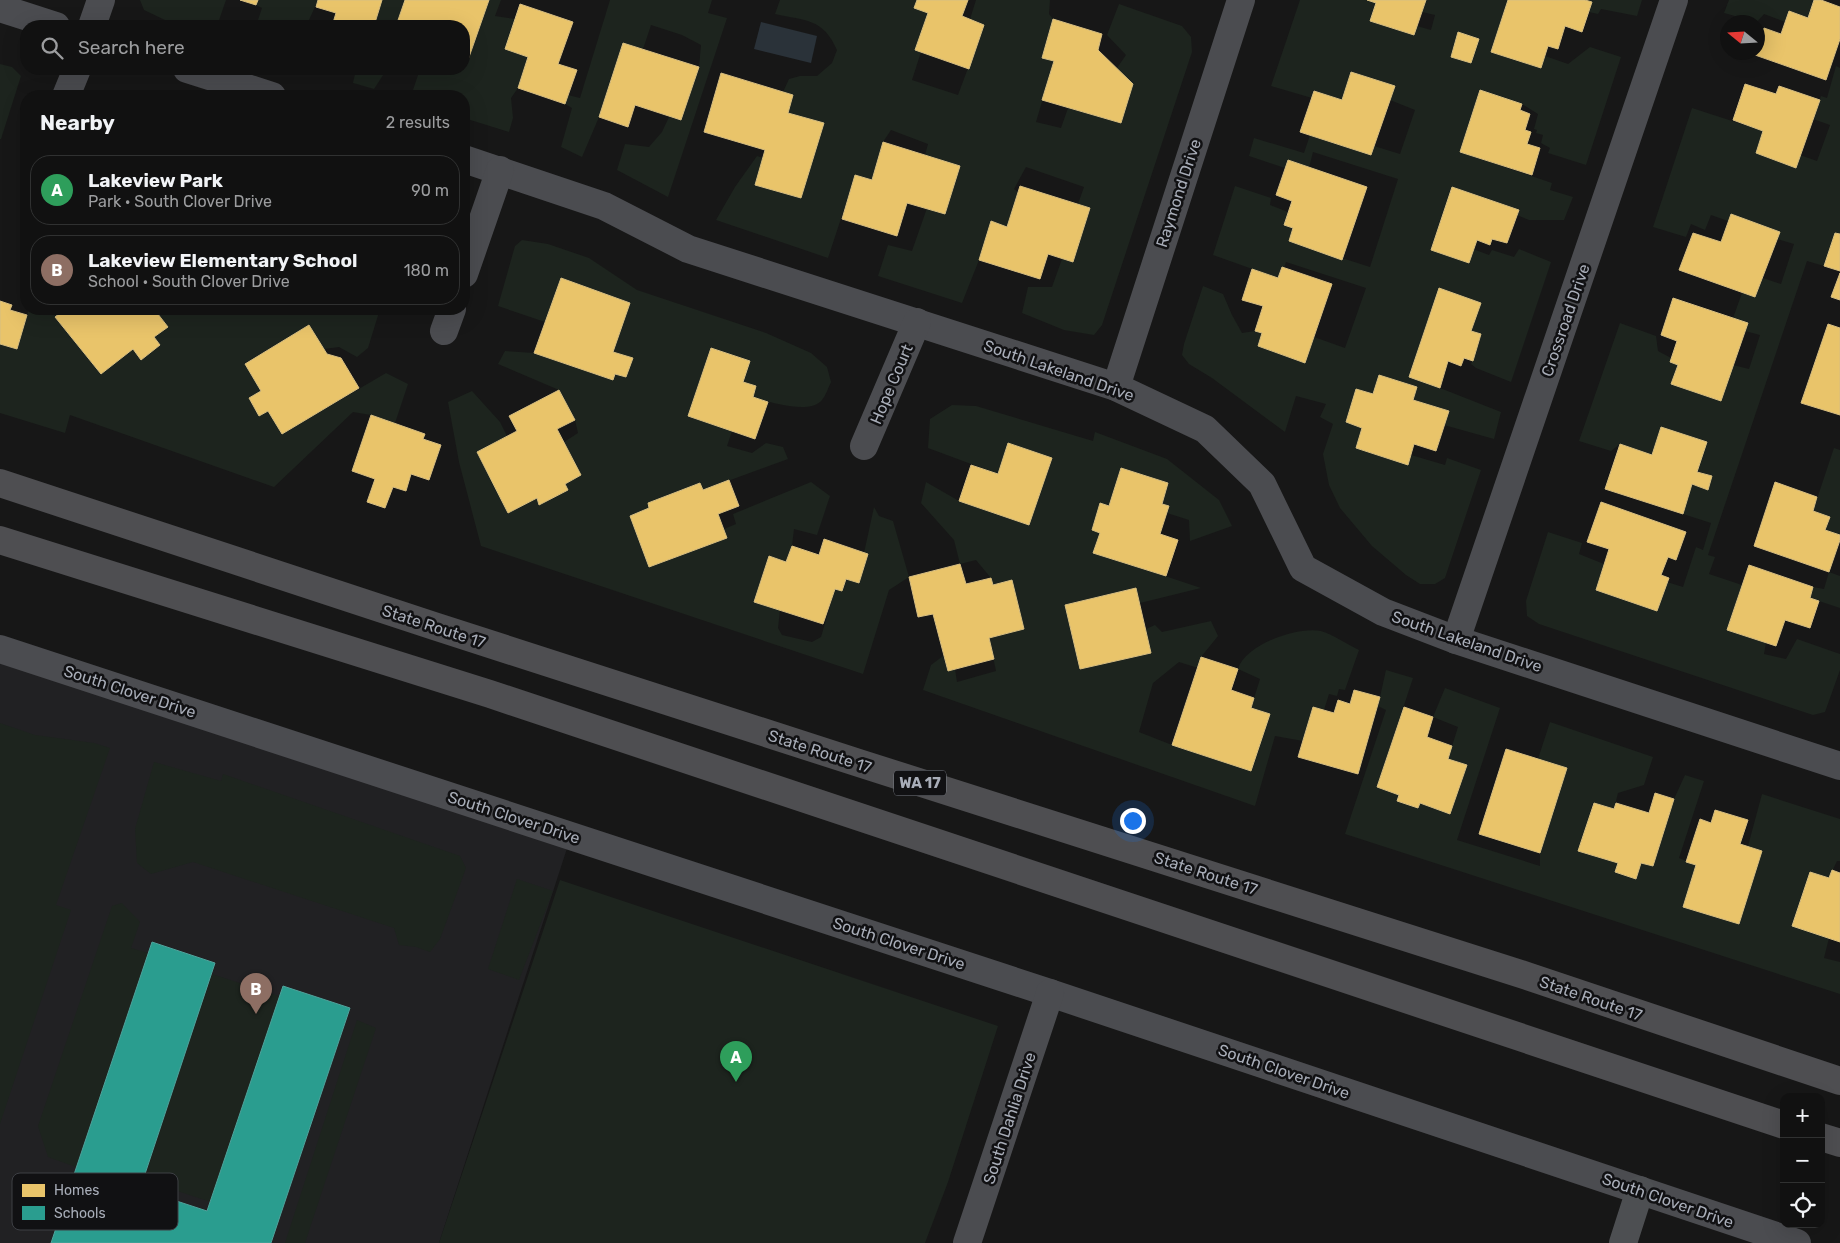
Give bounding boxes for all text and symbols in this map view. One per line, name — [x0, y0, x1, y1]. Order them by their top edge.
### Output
north arrow — [1720, 15, 1765, 60]
search box — [20, 20, 470, 75]
icon: search — [38, 34, 66, 62]
text: Search here — [78, 36, 185, 59]
text: Nearby — [40, 110, 115, 135]
text: 2 results — [386, 113, 450, 132]
street label: Raymond Drive — [1152, 136, 1205, 250]
text: Lakeview Park — [88, 169, 223, 192]
text: A — [51, 181, 63, 200]
text: 90 m — [411, 181, 449, 200]
text: Park · South Clover Drive — [88, 192, 272, 211]
text: Lakeview Elementary School — [88, 249, 358, 272]
text: B — [51, 261, 63, 280]
text: 180 m — [404, 261, 449, 280]
street label: Crossroad Drive — [1537, 261, 1594, 379]
text: School · South Clover Drive — [88, 272, 290, 291]
street label: South Lakeland Drive — [981, 336, 1137, 405]
street label: Hope Court — [866, 341, 917, 427]
street label: State Route 17 — [380, 601, 488, 652]
street label: South Lakeland Drive — [1389, 607, 1545, 676]
street label: South Clover Drive — [61, 661, 198, 722]
street label: State Route 17 — [766, 726, 874, 777]
road number: WA 17 — [894, 770, 946, 796]
street label: South Clover Drive — [445, 787, 582, 848]
your location — [1120, 808, 1146, 834]
street label: State Route 17 — [1152, 848, 1260, 899]
street label: South Clover Drive — [830, 913, 967, 974]
street label: State Route 17 — [1537, 972, 1645, 1025]
pin: B — [240, 973, 272, 1014]
street label: South Clover Drive — [1216, 1040, 1352, 1103]
pin: A — [720, 1041, 752, 1082]
street label: South Dahlia Drive — [979, 1050, 1040, 1186]
map controls — [1780, 1093, 1825, 1228]
button: + — [1780, 1093, 1825, 1138]
button: − — [1780, 1138, 1825, 1183]
street label: South Clover Drive — [1600, 1169, 1736, 1232]
legend — [12, 1173, 178, 1230]
text: Homes — [54, 1182, 99, 1199]
button: locate — [1780, 1183, 1825, 1228]
text: Schools — [54, 1205, 106, 1222]

